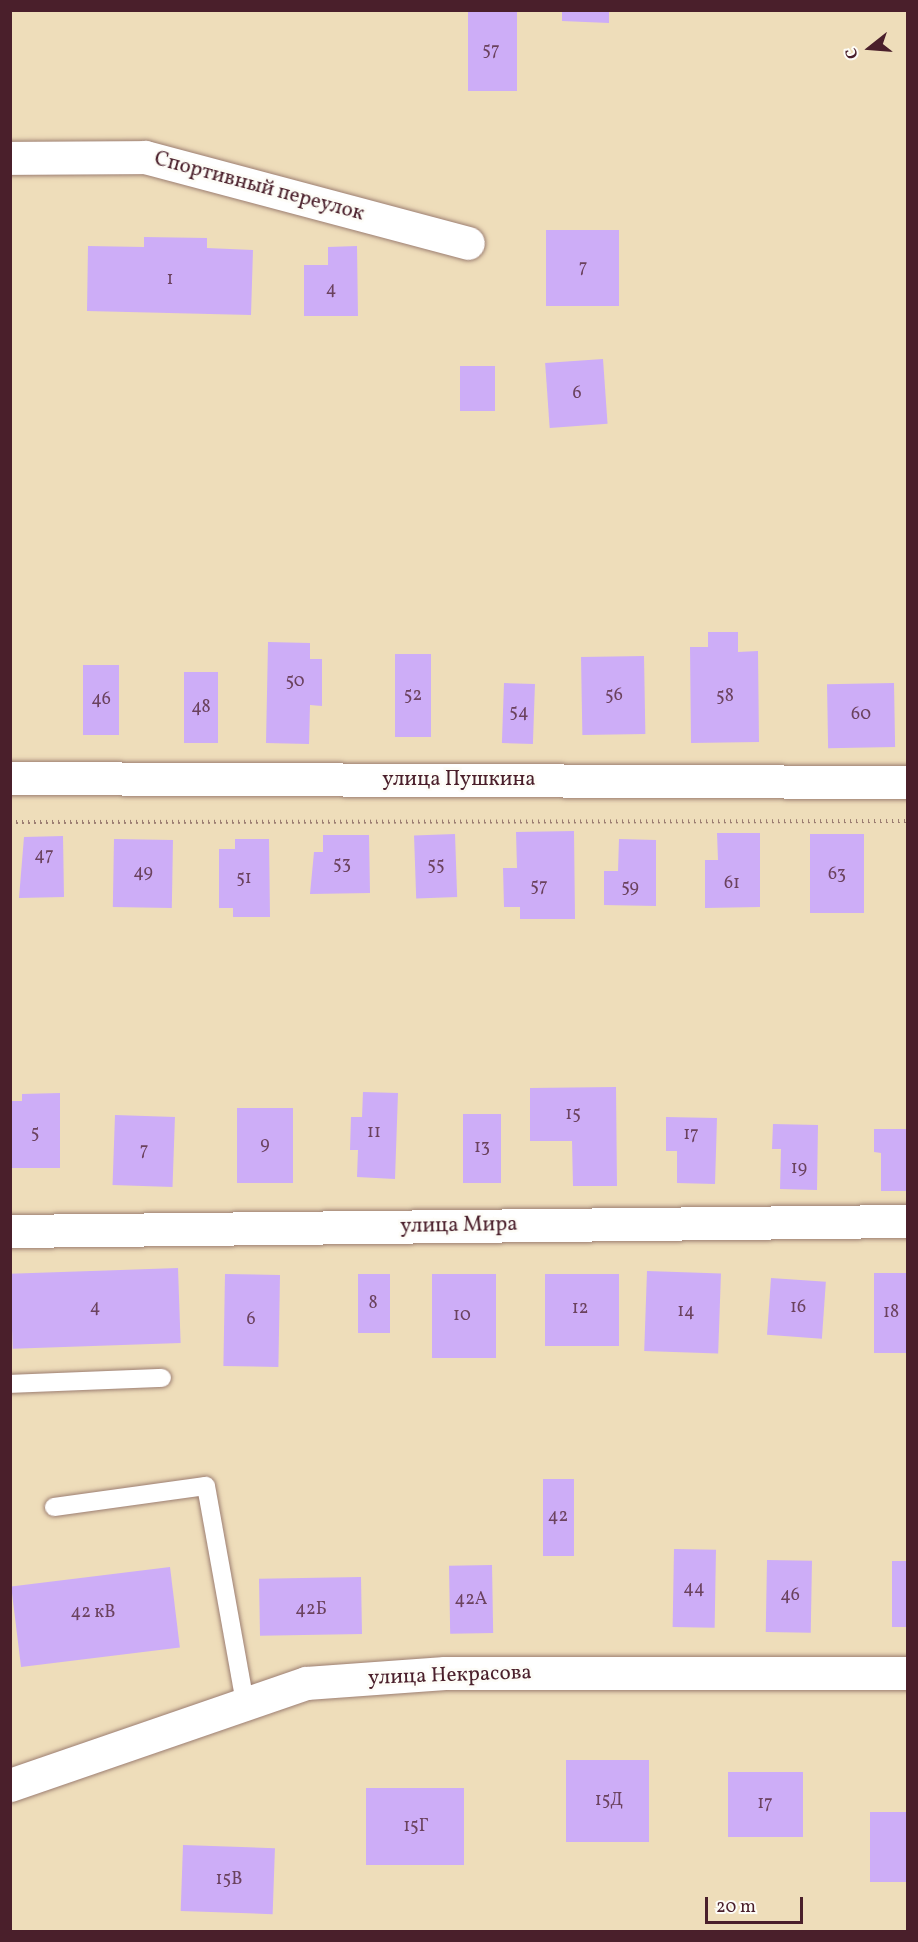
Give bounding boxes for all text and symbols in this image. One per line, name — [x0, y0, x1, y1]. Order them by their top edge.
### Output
north arrow — [840, 18, 900, 78]
house number: 57 — [482, 40, 500, 62]
text: С — [841, 45, 865, 61]
street label: Спортивный переулок — [151, 147, 367, 227]
house number: 7 — [579, 257, 587, 279]
house number: 1 — [167, 269, 173, 291]
house number: 4 — [326, 279, 336, 301]
house number: 6 — [572, 383, 582, 405]
house number: 50 — [285, 671, 305, 693]
house number: 52 — [404, 685, 422, 707]
house number: 56 — [605, 685, 623, 707]
house number: 58 — [716, 686, 734, 708]
house number: 46 — [91, 689, 111, 711]
house number: 48 — [191, 697, 211, 719]
house number: 54 — [509, 702, 529, 724]
house number: 60 — [851, 704, 871, 726]
street label: улица Пушкина — [382, 767, 536, 793]
house number: 47 — [34, 845, 54, 867]
house number: 53 — [333, 854, 351, 876]
house number: 55 — [427, 855, 445, 877]
house number: 49 — [133, 862, 153, 884]
house number: 63 — [828, 864, 846, 886]
house number: 51 — [236, 868, 252, 890]
house number: 61 — [724, 873, 740, 895]
house number: 57 — [530, 876, 548, 898]
house number: 59 — [621, 877, 639, 899]
house number: 15 — [565, 1104, 581, 1126]
house number: 11 — [367, 1122, 381, 1144]
house number: 5 — [31, 1123, 39, 1145]
house number: 17 — [683, 1124, 699, 1146]
house number: 9 — [260, 1134, 270, 1156]
house number: 13 — [474, 1137, 490, 1159]
house number: 7 — [140, 1140, 148, 1162]
house number: 19 — [791, 1158, 807, 1180]
street label: улица Мира — [400, 1212, 518, 1240]
house number: 8 — [368, 1293, 378, 1315]
house number: 4 — [90, 1297, 100, 1319]
house number: 16 — [790, 1297, 806, 1319]
house number: 12 — [572, 1298, 588, 1320]
house number: 14 — [677, 1301, 695, 1323]
house number: 18 — [883, 1302, 899, 1324]
house number: 10 — [453, 1305, 471, 1327]
house number: 6 — [246, 1309, 256, 1331]
house number: 42 — [548, 1506, 568, 1528]
house number: 44 — [683, 1578, 705, 1600]
house number: 46 — [780, 1585, 800, 1607]
house number: 42А — [454, 1589, 488, 1611]
house number: 42Б — [295, 1599, 327, 1621]
house number: 42 кВ — [71, 1602, 115, 1624]
street label: улица Некрасова — [368, 1661, 532, 1691]
house number: 15Д — [595, 1790, 623, 1812]
house number: 17 — [757, 1793, 773, 1815]
house number: 15Г — [403, 1816, 429, 1838]
house number: 15В — [216, 1869, 242, 1891]
scale bar — [708, 1885, 806, 1923]
text: 20 m — [716, 1895, 756, 1920]

